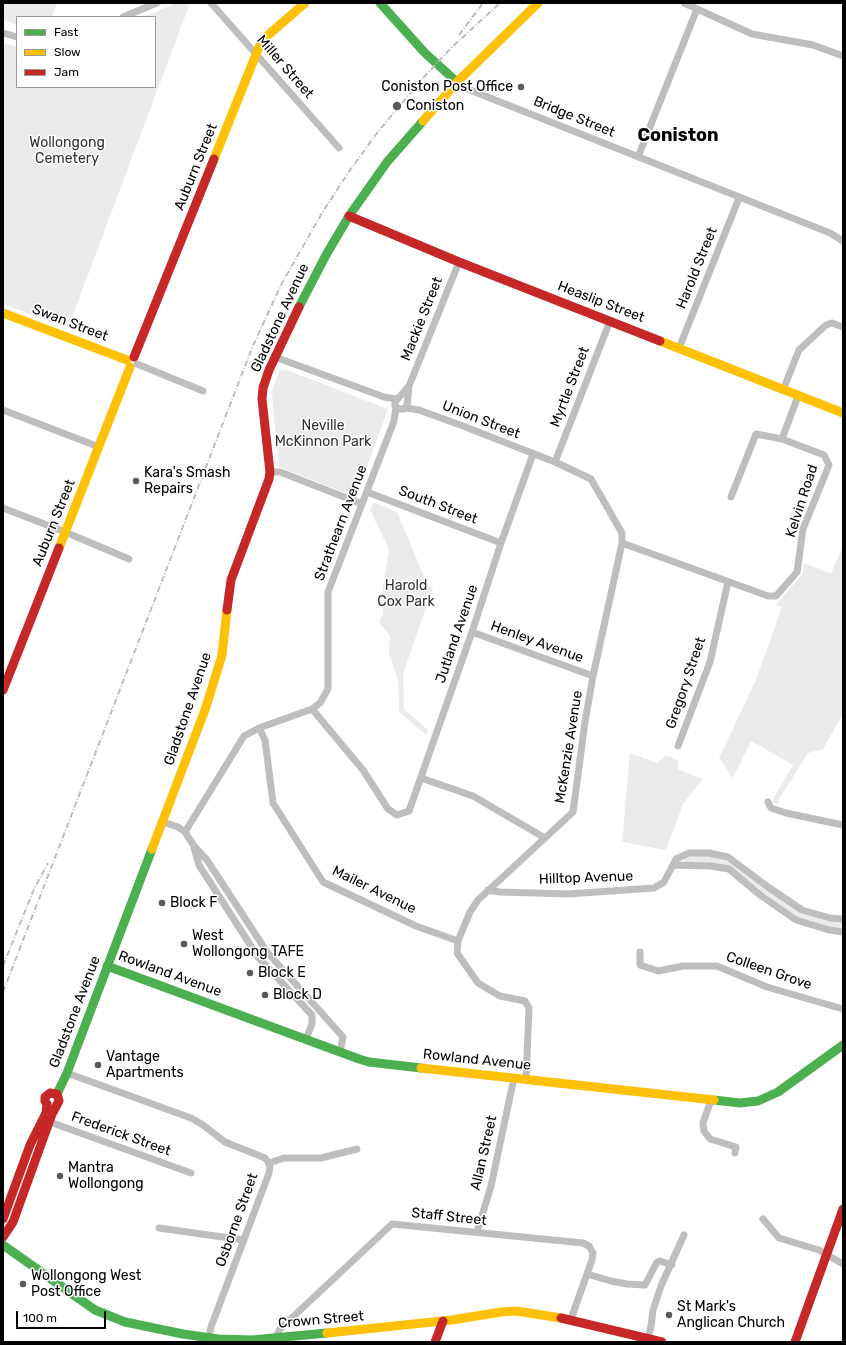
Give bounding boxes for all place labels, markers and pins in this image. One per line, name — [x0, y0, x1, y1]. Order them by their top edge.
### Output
place label: Coniston Post Office — [381, 79, 513, 95]
marker: Coniston Post Office — [516, 82, 526, 92]
place label: Coniston — [406, 98, 464, 114]
marker: Coniston — [391, 100, 403, 112]
place label: Kara's Smash Repairs — [144, 465, 231, 498]
marker: Kara's Smash Repairs — [131, 476, 141, 486]
place label: Block F — [170, 895, 217, 911]
marker: Block F — [157, 898, 167, 908]
place label: West Wollongong TAFE — [192, 928, 304, 960]
marker: West Wollongong TAFE — [179, 939, 189, 949]
place label: Block E — [258, 965, 306, 981]
marker: Block E — [245, 968, 255, 978]
place label: Block D — [273, 987, 322, 1003]
marker: Block D — [260, 990, 270, 1000]
place label: Vantage Apartments — [106, 1049, 184, 1082]
marker: Vantage Apartments — [93, 1060, 103, 1070]
place label: Mantra Wollongong — [68, 1160, 144, 1192]
marker: Mantra Wollongong — [55, 1171, 65, 1181]
place label: Wollongong West Post Office — [31, 1268, 141, 1300]
marker: Wollongong West Post Office — [18, 1279, 28, 1289]
place label: St Mark's Anglican Church — [677, 1299, 785, 1332]
marker: St Mark's Anglican Church — [664, 1310, 674, 1320]

